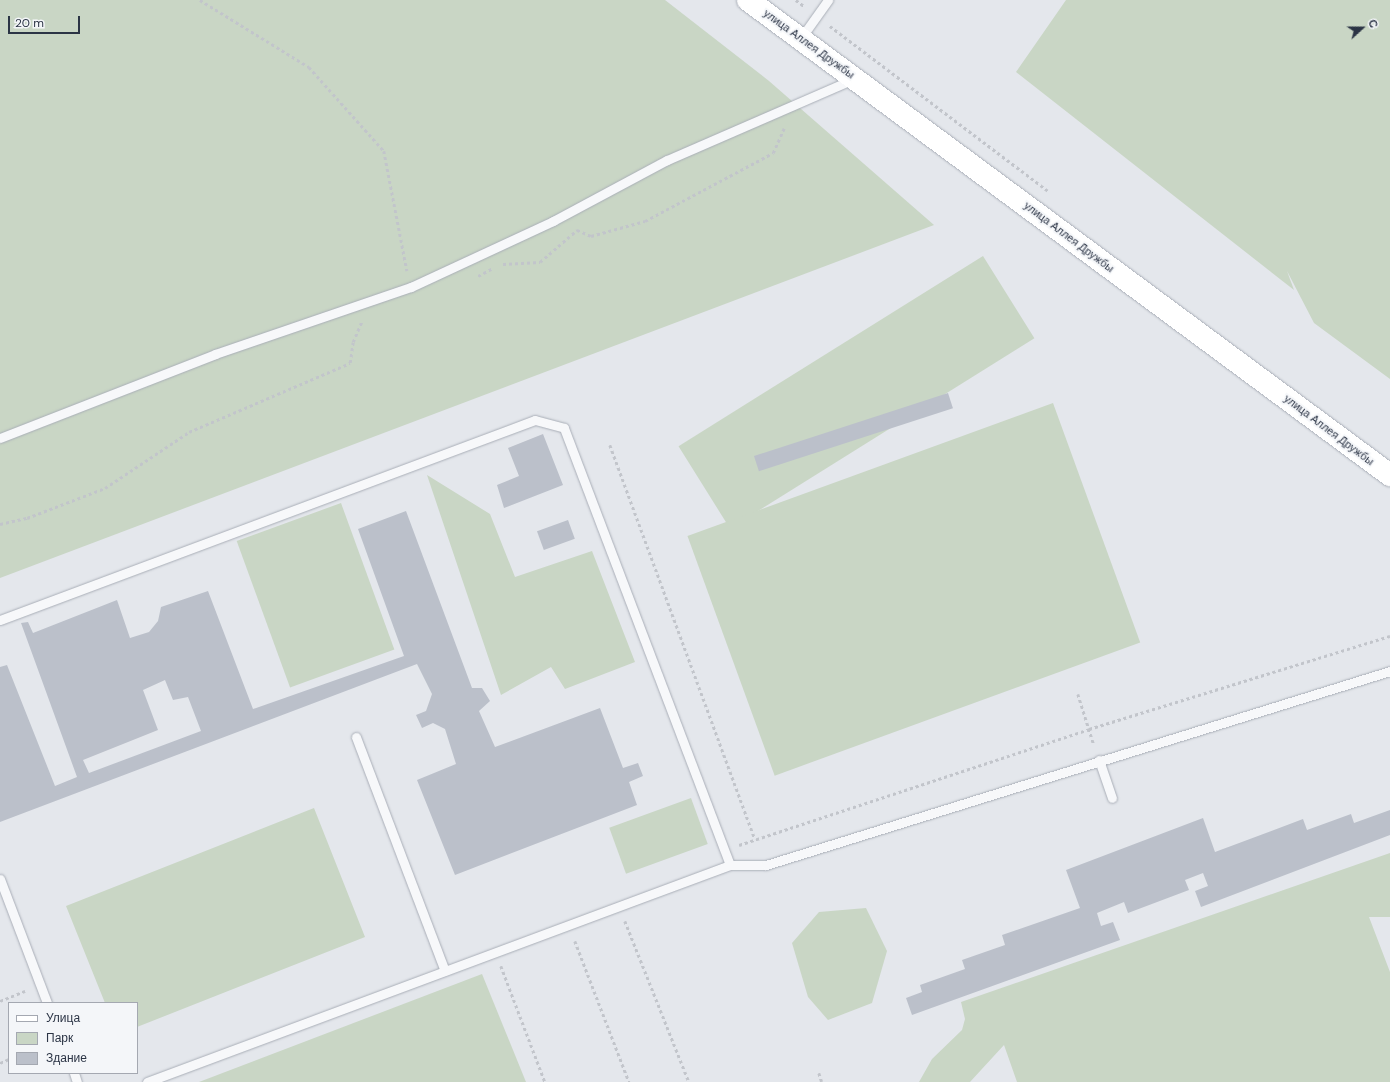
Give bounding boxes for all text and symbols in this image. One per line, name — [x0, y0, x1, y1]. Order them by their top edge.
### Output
street label: улица Аллея Дружбы — [761, 7, 857, 81]
scale bar — [10, 8, 82, 34]
north arrow — [1342, 8, 1382, 48]
text: 20 m — [15, 15, 44, 31]
text: С — [1365, 17, 1381, 30]
street label: улица Аллея Дружбы — [1021, 199, 1117, 275]
street label: улица Аллея Дружбы — [1281, 392, 1377, 468]
legend — [8, 1002, 138, 1074]
text: Улица — [46, 1010, 80, 1026]
text: Парк — [46, 1030, 73, 1046]
text: Здание — [46, 1050, 87, 1066]

